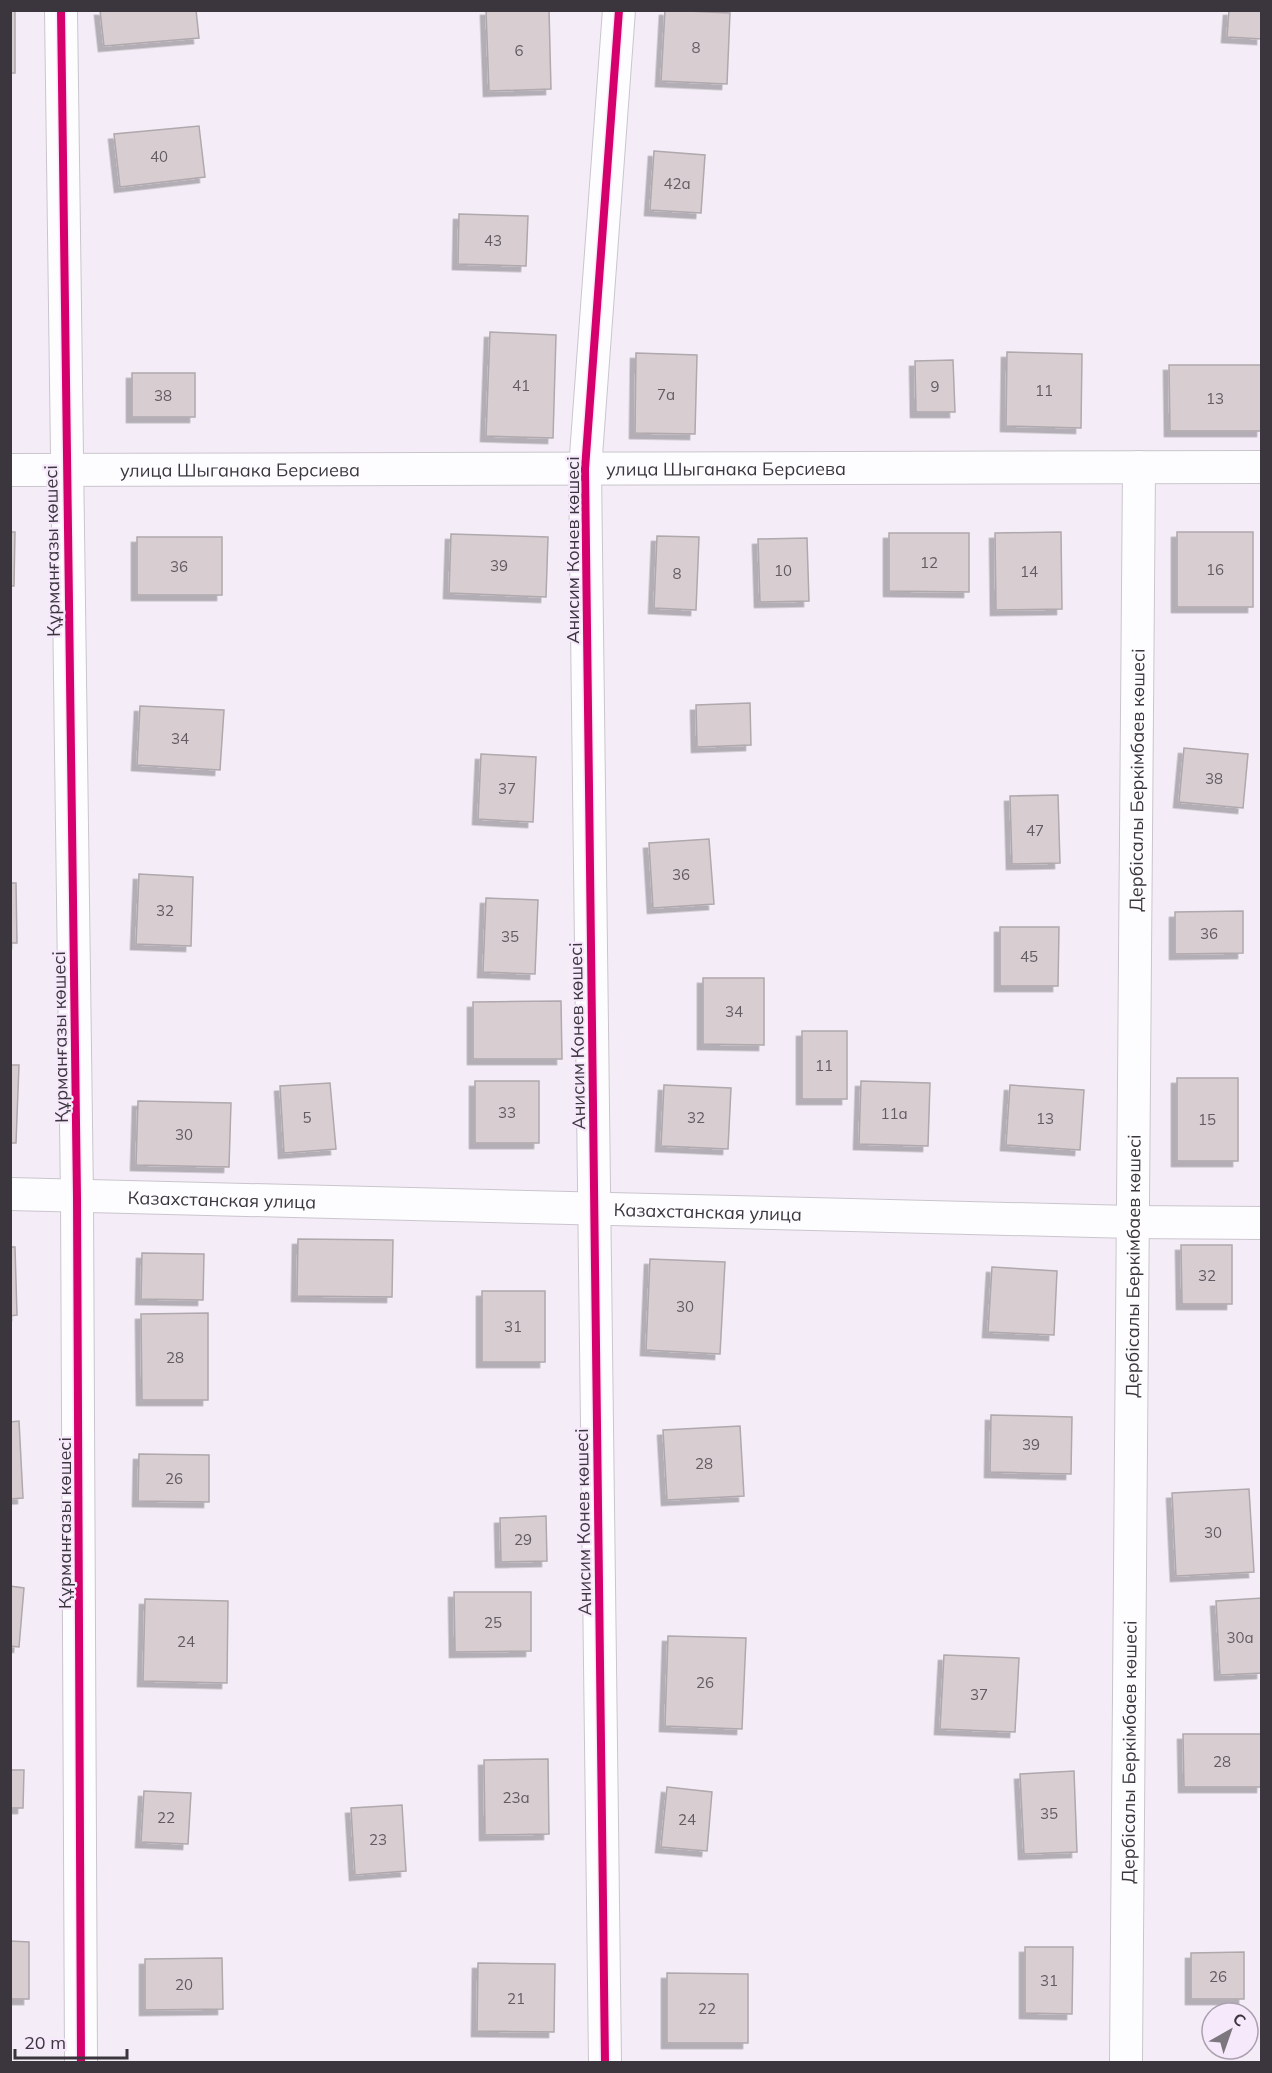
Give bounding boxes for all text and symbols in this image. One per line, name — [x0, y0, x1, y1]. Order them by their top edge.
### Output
house number: 8 — [691, 38, 701, 57]
house number: 6 — [514, 41, 524, 60]
house number: 40 — [150, 147, 168, 166]
house number: 42а — [663, 174, 691, 193]
house number: 43 — [484, 231, 502, 250]
house number: 41 — [512, 376, 530, 395]
house number: 9 — [930, 377, 940, 396]
house number: 11 — [1035, 381, 1053, 400]
house number: 7а — [657, 385, 675, 404]
house number: 38 — [154, 386, 172, 405]
house number: 13 — [1206, 389, 1224, 408]
street label: Анисим Конев көшесі — [561, 456, 584, 644]
street label: улица Шыганака Берсиева — [606, 456, 846, 480]
street label: улица Шыганака Берсиева — [120, 458, 360, 481]
street label: Құрманғазы көшесі — [39, 465, 65, 637]
house number: 12 — [920, 553, 938, 572]
house number: 39 — [490, 556, 508, 575]
house number: 36 — [170, 557, 188, 576]
house number: 16 — [1206, 560, 1224, 579]
house number: 10 — [774, 561, 792, 580]
house number: 14 — [1020, 562, 1038, 581]
house number: 8 — [672, 564, 682, 583]
street label: Дербісалы Беркімбаев көшесі — [1124, 648, 1149, 912]
house number: 34 — [171, 729, 189, 748]
house number: 38 — [1205, 769, 1223, 788]
house number: 37 — [498, 779, 516, 798]
house number: 47 — [1026, 821, 1044, 840]
house number: 36 — [672, 865, 690, 884]
house number: 32 — [156, 901, 174, 920]
house number: 36 — [1200, 924, 1218, 943]
house number: 35 — [501, 927, 519, 946]
street label: Анисим Конев көшесі — [564, 942, 590, 1130]
house number: 45 — [1020, 947, 1038, 966]
street label: Құрманғазы көшесі — [47, 951, 73, 1123]
house number: 34 — [725, 1002, 743, 1021]
house number: 11 — [815, 1056, 833, 1075]
house number: 33 — [498, 1103, 516, 1122]
house number: 11а — [880, 1104, 908, 1123]
house number: 5 — [302, 1108, 312, 1127]
house number: 32 — [687, 1108, 705, 1127]
house number: 13 — [1036, 1109, 1054, 1128]
house number: 15 — [1198, 1110, 1216, 1129]
house number: 30 — [175, 1125, 193, 1144]
street label: Дербісалы Беркімбаев көшесі — [1120, 1134, 1145, 1398]
street label: Казахстанская улица — [127, 1185, 316, 1213]
street label: Казахстанская улица — [613, 1198, 802, 1225]
house number: 32 — [1198, 1266, 1216, 1285]
house number: 30 — [676, 1297, 694, 1316]
house number: 31 — [504, 1317, 522, 1336]
house number: 28 — [166, 1348, 184, 1367]
street label: Анисим Конев көшесі — [570, 1428, 596, 1616]
house number: 39 — [1022, 1435, 1040, 1454]
street label: Құрманғазы көшесі — [53, 1437, 76, 1609]
house number: 28 — [695, 1454, 713, 1473]
house number: 26 — [165, 1469, 183, 1488]
house number: 30 — [1204, 1523, 1222, 1542]
house number: 29 — [514, 1530, 532, 1549]
house number: 25 — [484, 1613, 502, 1632]
street label: Дербісалы Беркімбаев көшесі — [1116, 1620, 1141, 1884]
house number: 30а — [1226, 1628, 1254, 1647]
house number: 24 — [177, 1632, 195, 1651]
house number: 26 — [696, 1673, 714, 1692]
house number: 37 — [970, 1685, 988, 1704]
house number: 28 — [1213, 1752, 1231, 1771]
house number: 23а — [502, 1788, 530, 1807]
house number: 35 — [1040, 1804, 1058, 1823]
house number: 22 — [157, 1808, 175, 1827]
house number: 24 — [678, 1810, 696, 1829]
house number: 23 — [369, 1830, 387, 1849]
house number: 26 — [1209, 1967, 1227, 1986]
house number: 31 — [1040, 1971, 1058, 1990]
house number: 20 — [175, 1975, 193, 1994]
house number: 21 — [507, 1989, 525, 2008]
house number: 22 — [698, 1999, 716, 2018]
north arrow — [1200, 2001, 1260, 2061]
text: С — [1229, 2008, 1250, 2031]
scale bar — [15, 2022, 128, 2060]
text: 20 m — [24, 2031, 66, 2054]

